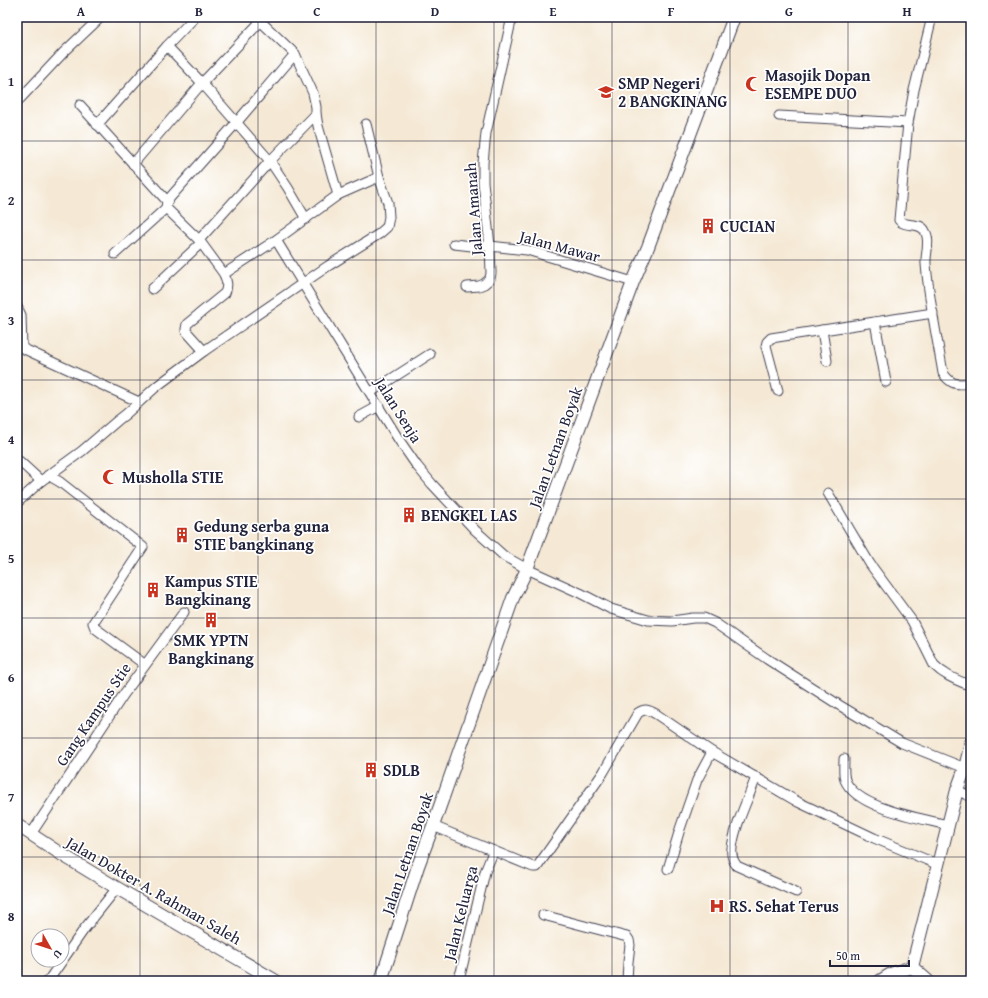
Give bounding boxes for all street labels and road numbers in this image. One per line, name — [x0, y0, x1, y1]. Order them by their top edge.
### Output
street label: Jalan Amanah — [458, 162, 488, 258]
street label: Jalan Mawar — [515, 223, 604, 268]
street label: Jalan Senja — [368, 371, 429, 448]
street label: Jalan Letnan Boyak — [521, 382, 588, 513]
street label: Gang Kampus Stie — [49, 657, 137, 771]
street label: Jalan Letnan Boyak — [374, 788, 439, 919]
street label: Jalan Dokter A. Rahman Saleh — [60, 829, 246, 950]
street label: Jalan Keluarga — [436, 863, 483, 965]

